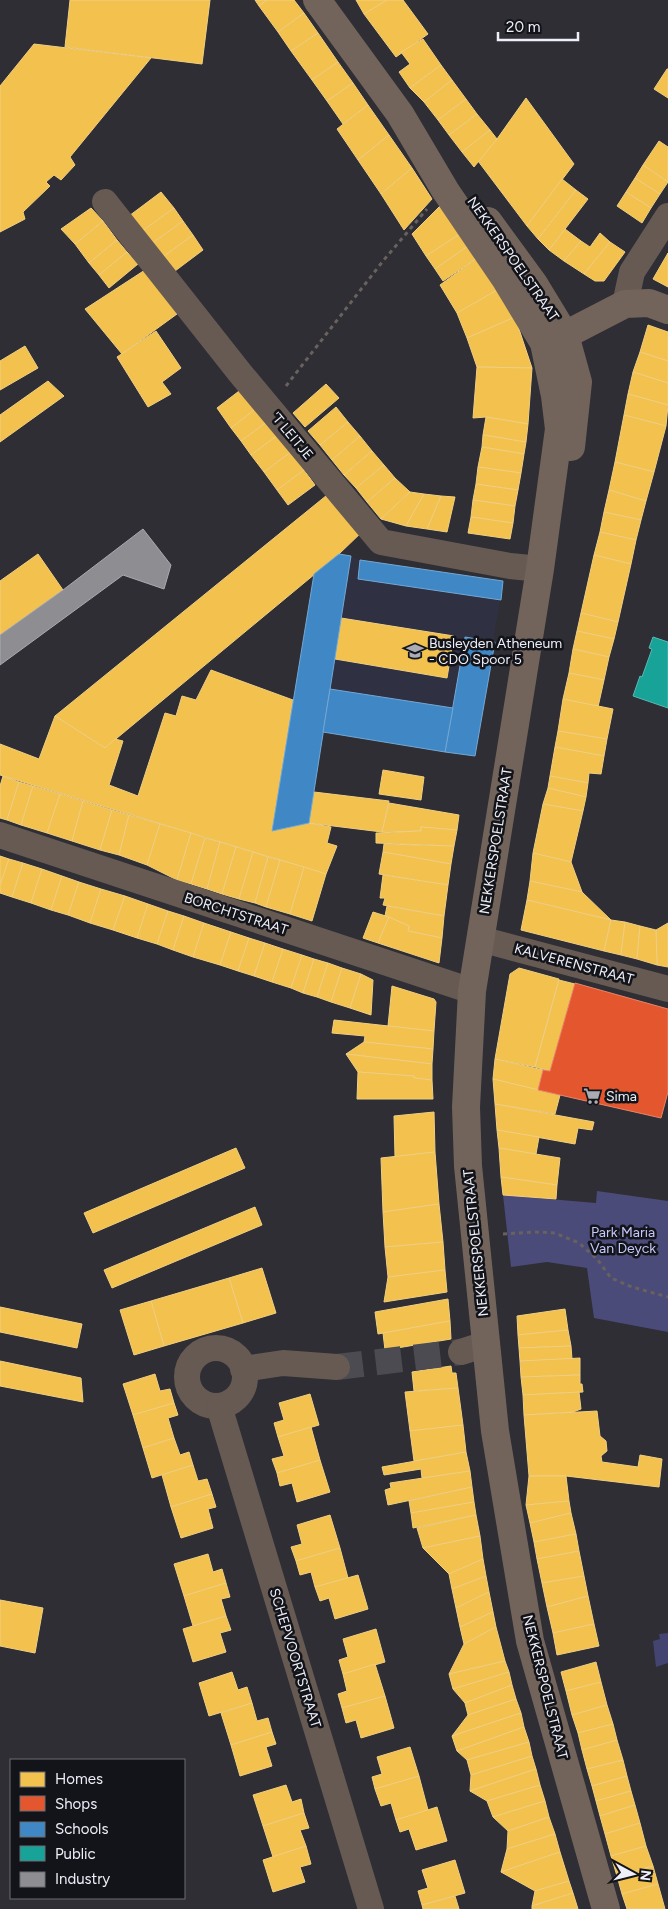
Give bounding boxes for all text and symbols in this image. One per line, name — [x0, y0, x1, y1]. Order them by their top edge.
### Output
scale bar — [498, 10, 578, 42]
text: 20 m — [506, 18, 540, 36]
street label: NEKKERSPOELSTRAAT — [464, 194, 563, 325]
street label: 'T LEITJE — [267, 409, 317, 463]
place label: Busleyden Atheneum - CDO Spoor 5 — [429, 635, 562, 668]
school or university icon: Busleyden Atheneum - CDO Spoor 5 — [405, 641, 425, 661]
street label: NEKKERSPOELSTRAAT — [476, 766, 516, 915]
street label: BORCHTSTRAAT — [182, 889, 290, 939]
street label: KALVERENSTRAAT — [512, 940, 636, 988]
supermarket icon: Sima — [582, 1086, 602, 1106]
place label: Sima — [606, 1088, 637, 1105]
street label: NEKKERSPOELSTRAAT — [460, 1168, 492, 1317]
park label: Park Maria Van Deyck — [590, 1224, 656, 1257]
street label: SCHEPVOORTSTRAAT — [266, 1586, 324, 1730]
street label: NEKKERSPOELSTRAAT — [519, 1613, 571, 1761]
legend — [10, 1759, 185, 1899]
text: Homes — [55, 1770, 103, 1788]
text: Shops — [55, 1795, 97, 1813]
text: Schools — [55, 1820, 108, 1838]
text: Public — [55, 1845, 96, 1863]
north arrow — [608, 1849, 658, 1899]
text: N — [636, 1869, 655, 1882]
text: Industry — [55, 1870, 110, 1888]

